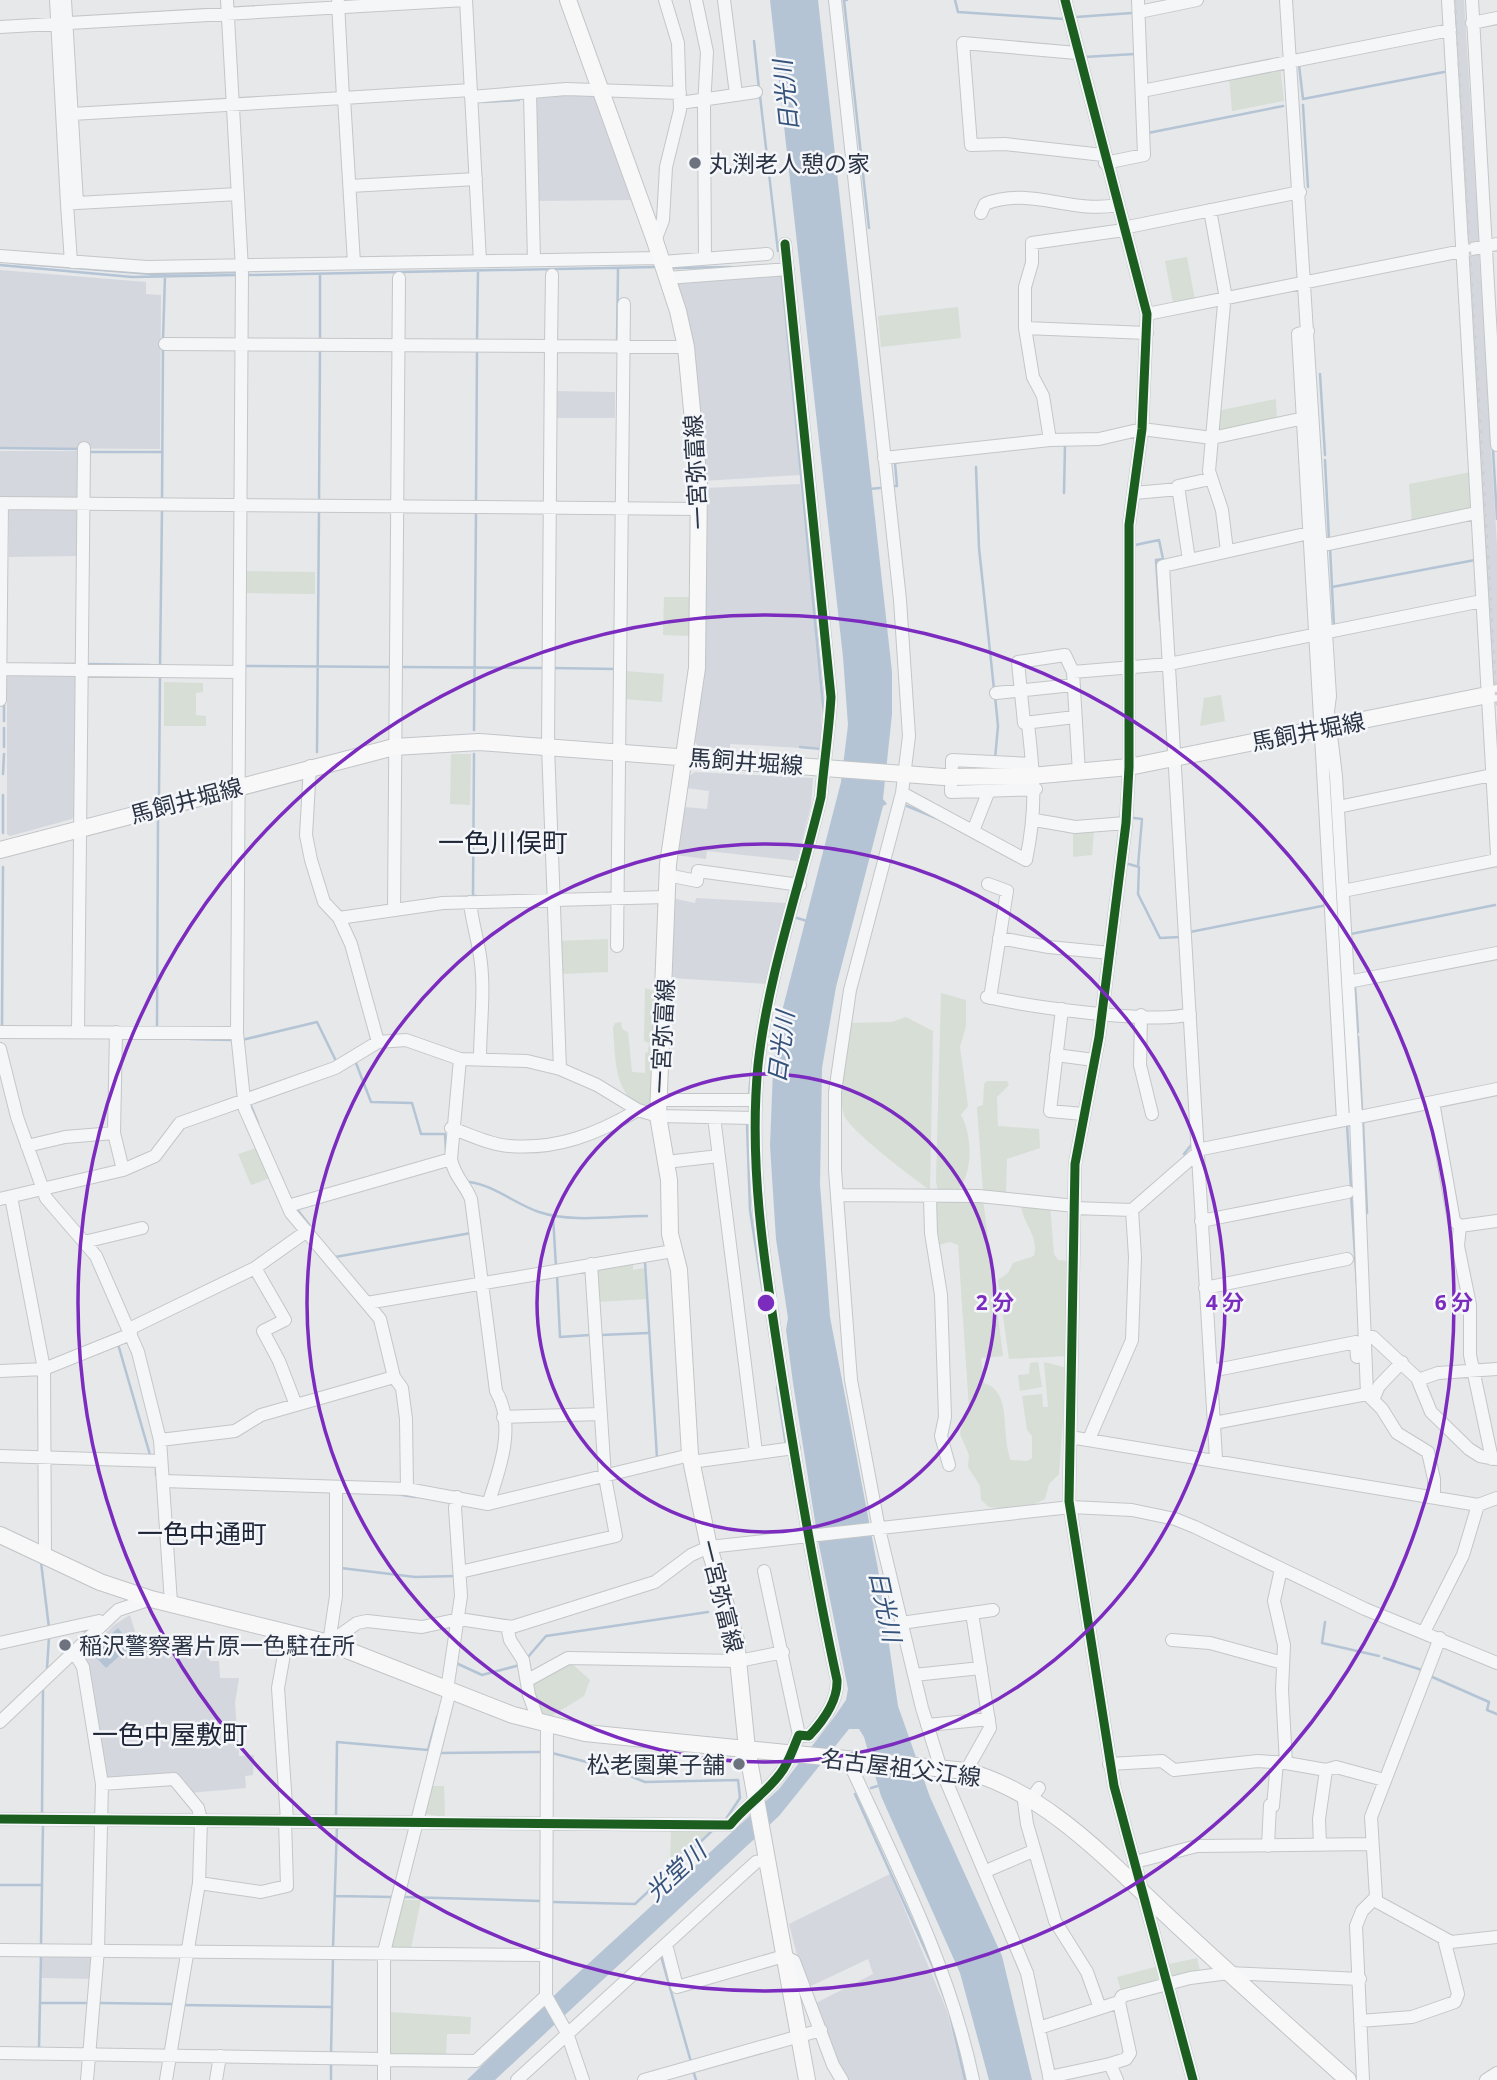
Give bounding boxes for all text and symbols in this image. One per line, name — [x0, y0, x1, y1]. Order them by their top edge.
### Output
water label: 日光川 — [765, 55, 805, 134]
place label: 丸渕老人憩の家 — [709, 147, 870, 179]
marker: 丸渕老人憩の家 — [687, 155, 703, 171]
street label: 一宮弥富線 — [676, 414, 714, 530]
street label: 馬飼井堀線 — [1249, 704, 1367, 758]
street label: 馬飼井堀線 — [688, 741, 804, 781]
street label: 馬飼井堀線 — [126, 770, 246, 830]
district label: 一色川俣町 — [438, 824, 568, 860]
street label: 一宮弥富線 — [643, 978, 681, 1094]
water label: 日光川 — [759, 1006, 801, 1085]
text: 2 分 — [976, 1288, 1014, 1316]
text: 4 分 — [1206, 1288, 1244, 1316]
text: 6 分 — [1435, 1288, 1473, 1316]
centre of rings — [754, 1291, 778, 1315]
district label: 一色中通町 — [137, 1515, 267, 1551]
street label: 一宮弥富線 — [693, 1536, 751, 1656]
water label: 日光川 — [862, 1567, 910, 1648]
place label: 稲沢警察署片原一色駐在所 — [79, 1629, 355, 1661]
marker: 稲沢警察署片原一色駐在所 — [57, 1637, 73, 1653]
district label: 一色中屋敷町 — [92, 1716, 248, 1752]
street label: 名古屋祖父江線 — [819, 1741, 983, 1793]
place label: 松老園菓子舗 — [587, 1748, 725, 1780]
marker: 松老園菓子舗 — [731, 1756, 747, 1772]
water label: 光堂川 — [637, 1832, 715, 1908]

